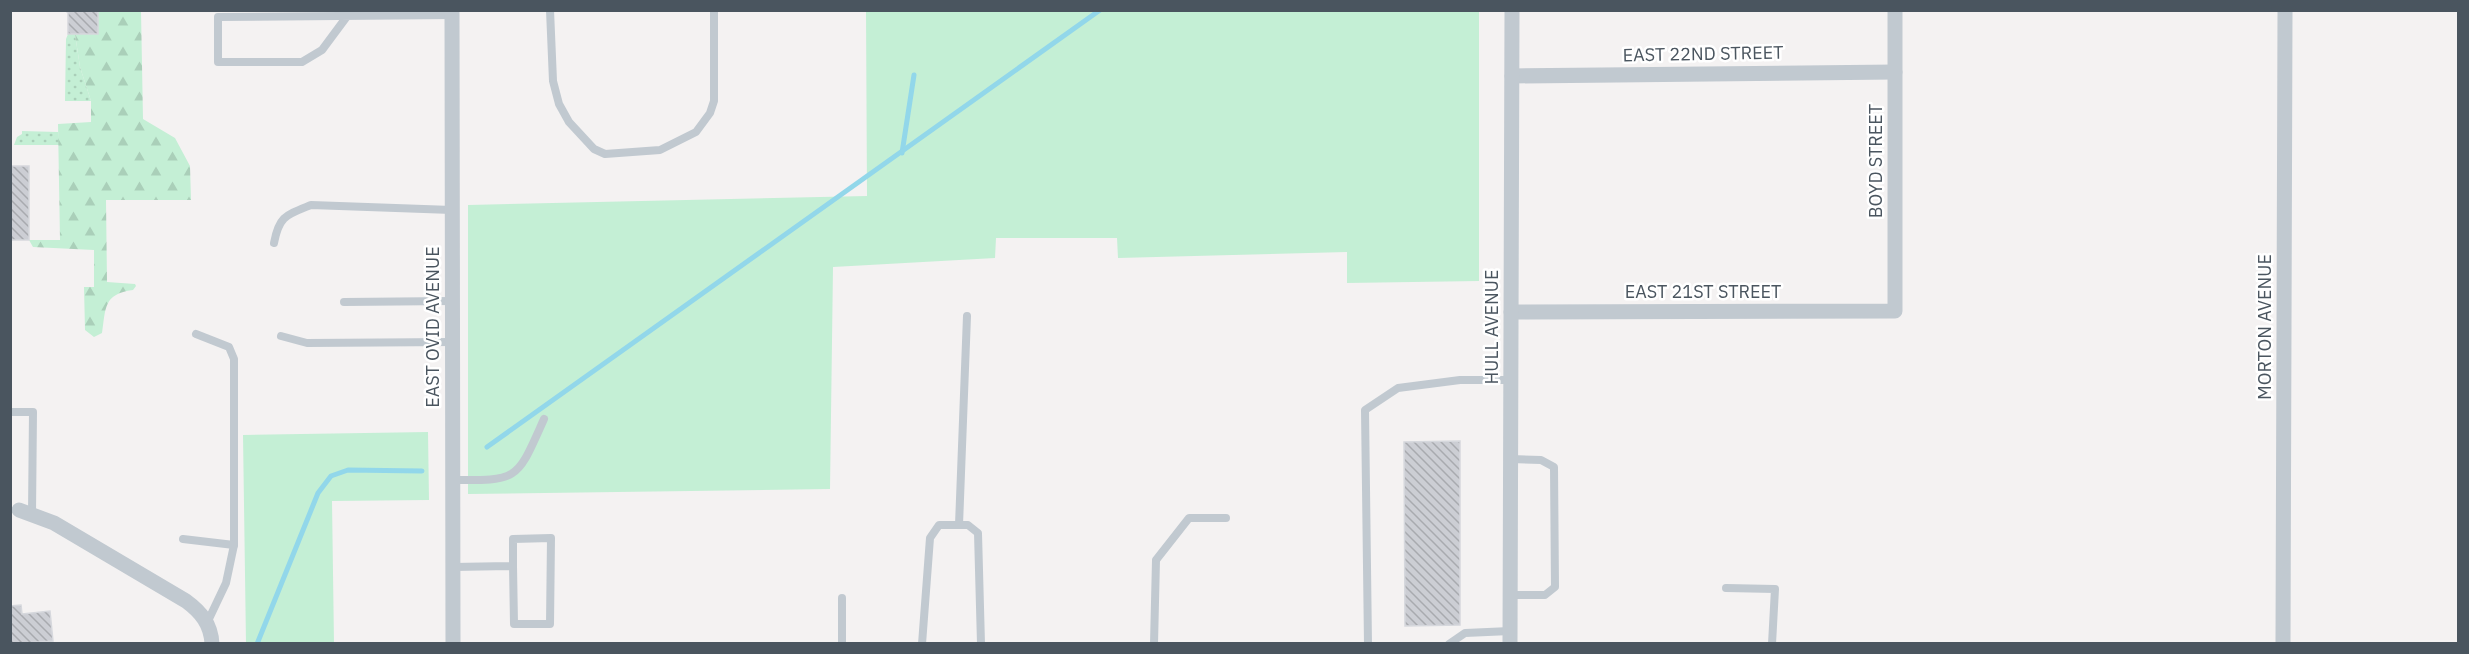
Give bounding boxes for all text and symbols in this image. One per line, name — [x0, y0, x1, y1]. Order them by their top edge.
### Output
street label: EAST 22ND STREET — [1622, 41, 1784, 66]
street label: BOYD STREET — [1864, 104, 1887, 218]
street label: EAST OVID AVENUE — [421, 246, 444, 408]
street label: MORTON AVENUE — [2253, 254, 2276, 400]
street label: HULL AVENUE — [1480, 270, 1503, 384]
street label: EAST 21ST STREET — [1625, 280, 1781, 303]

